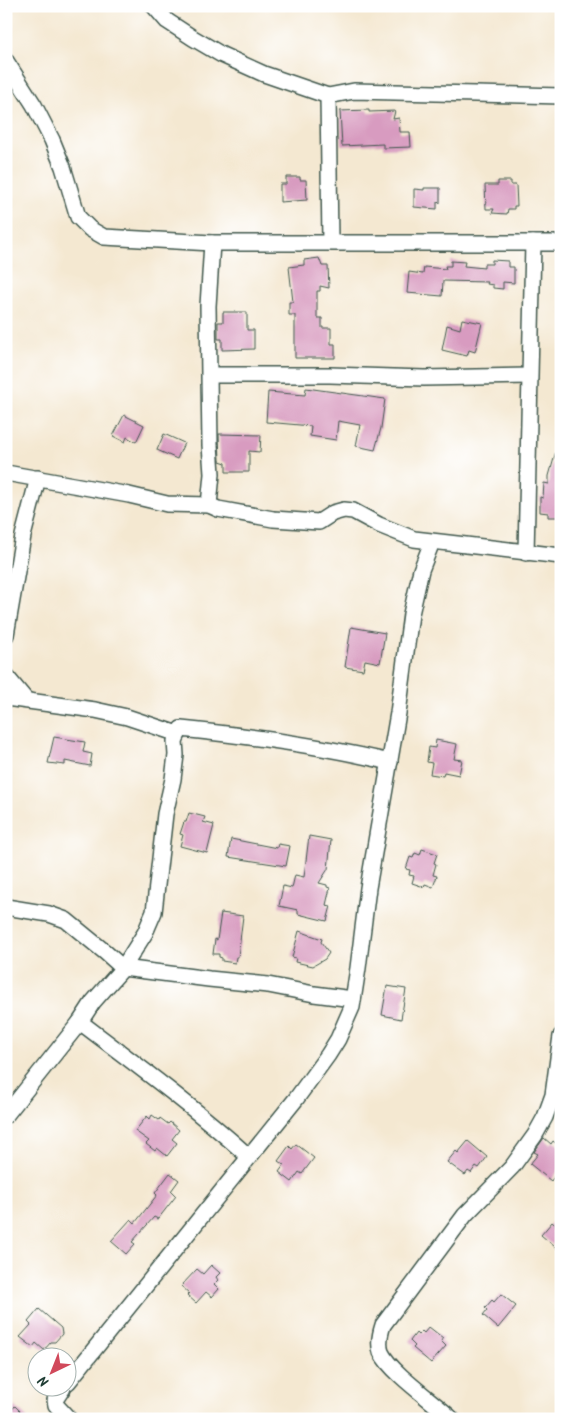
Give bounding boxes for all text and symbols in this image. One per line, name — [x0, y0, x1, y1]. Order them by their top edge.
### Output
north arrow — [28, 1348, 78, 1398]
text: N — [33, 1370, 55, 1392]

